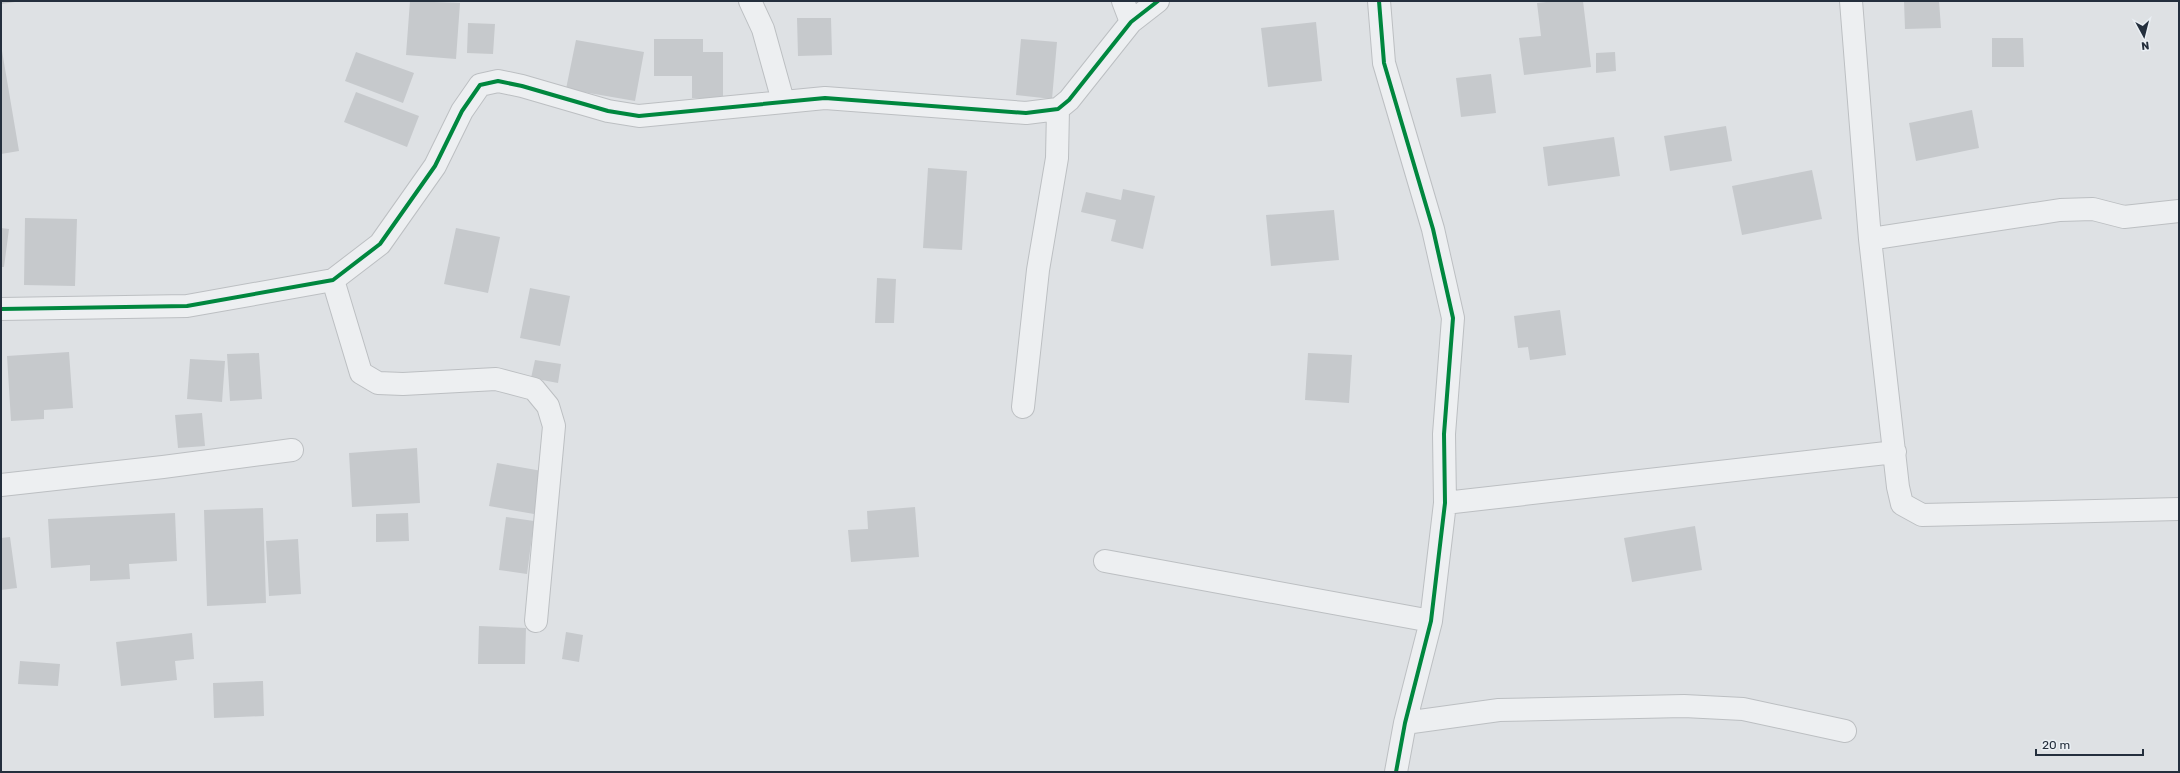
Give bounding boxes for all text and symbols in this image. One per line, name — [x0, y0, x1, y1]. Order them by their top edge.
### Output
north arrow — [2124, 16, 2164, 56]
text: N — [2140, 38, 2150, 52]
scale bar — [2036, 731, 2143, 757]
text: 20 m — [2042, 738, 2070, 752]

